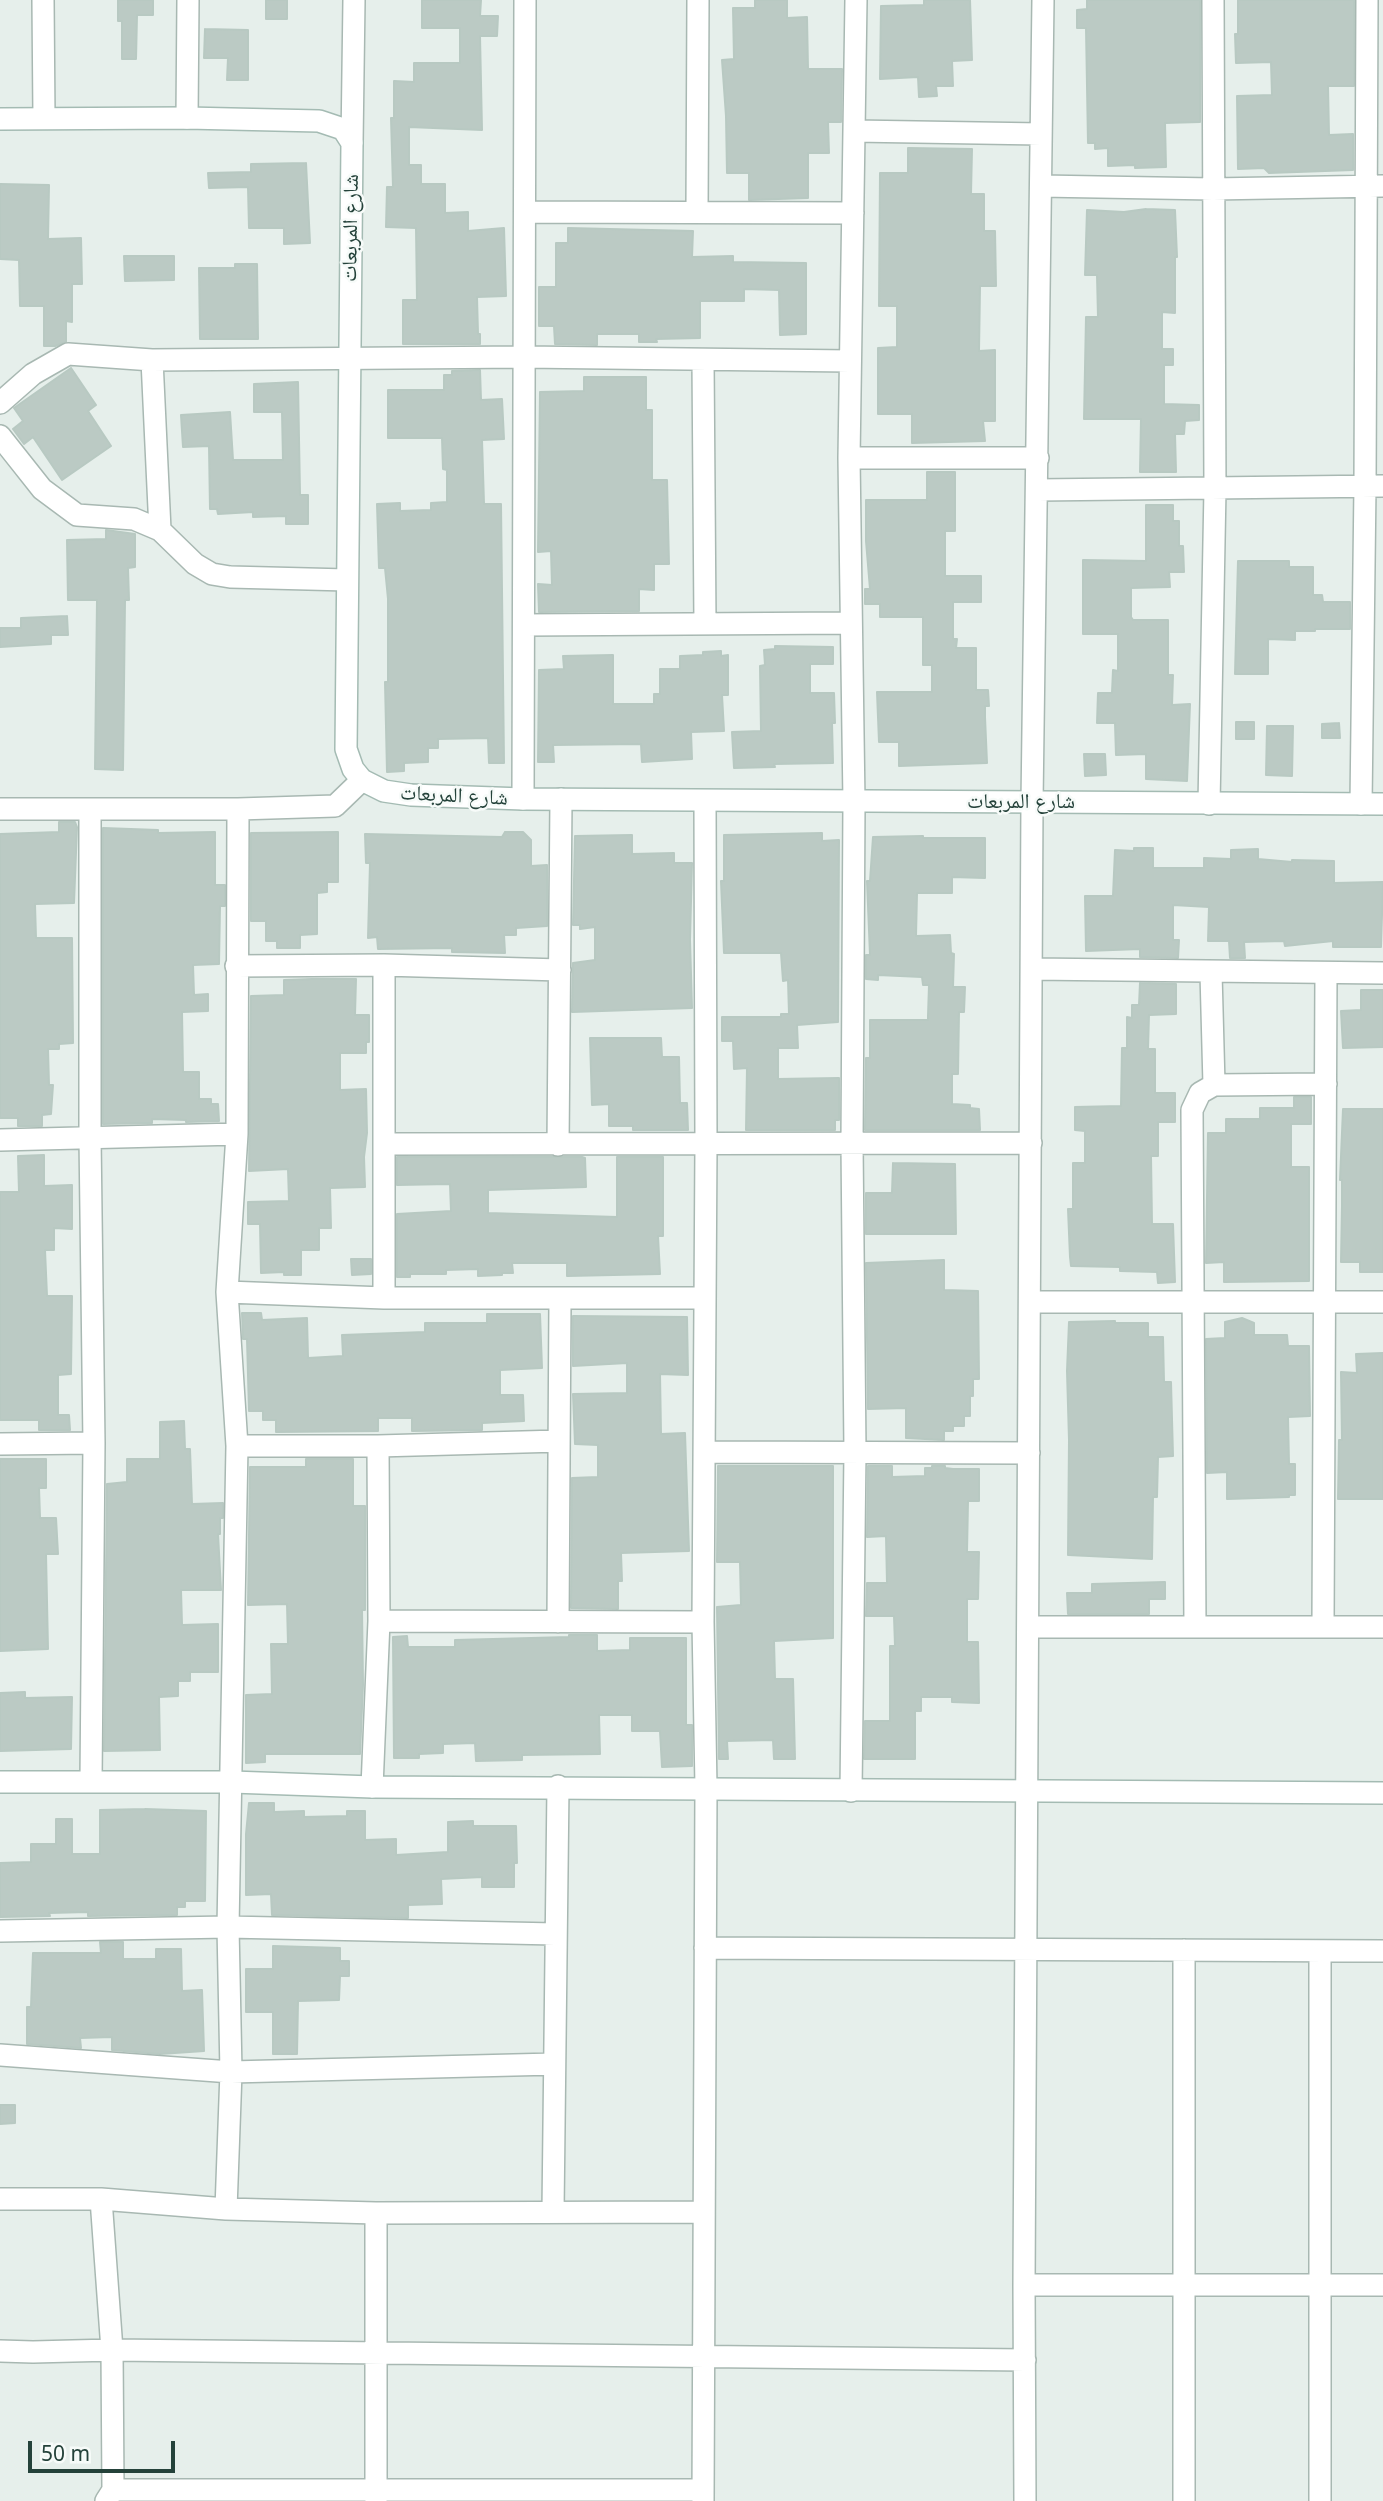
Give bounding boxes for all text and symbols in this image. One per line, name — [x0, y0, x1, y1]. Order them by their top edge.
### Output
street label: شارع المربعات — [337, 174, 365, 282]
street label: شارع المربعات — [399, 781, 509, 811]
street label: شارع المربعات — [967, 789, 1075, 815]
scale bar — [32, 2428, 178, 2472]
text: 50 m — [41, 2439, 90, 2467]

